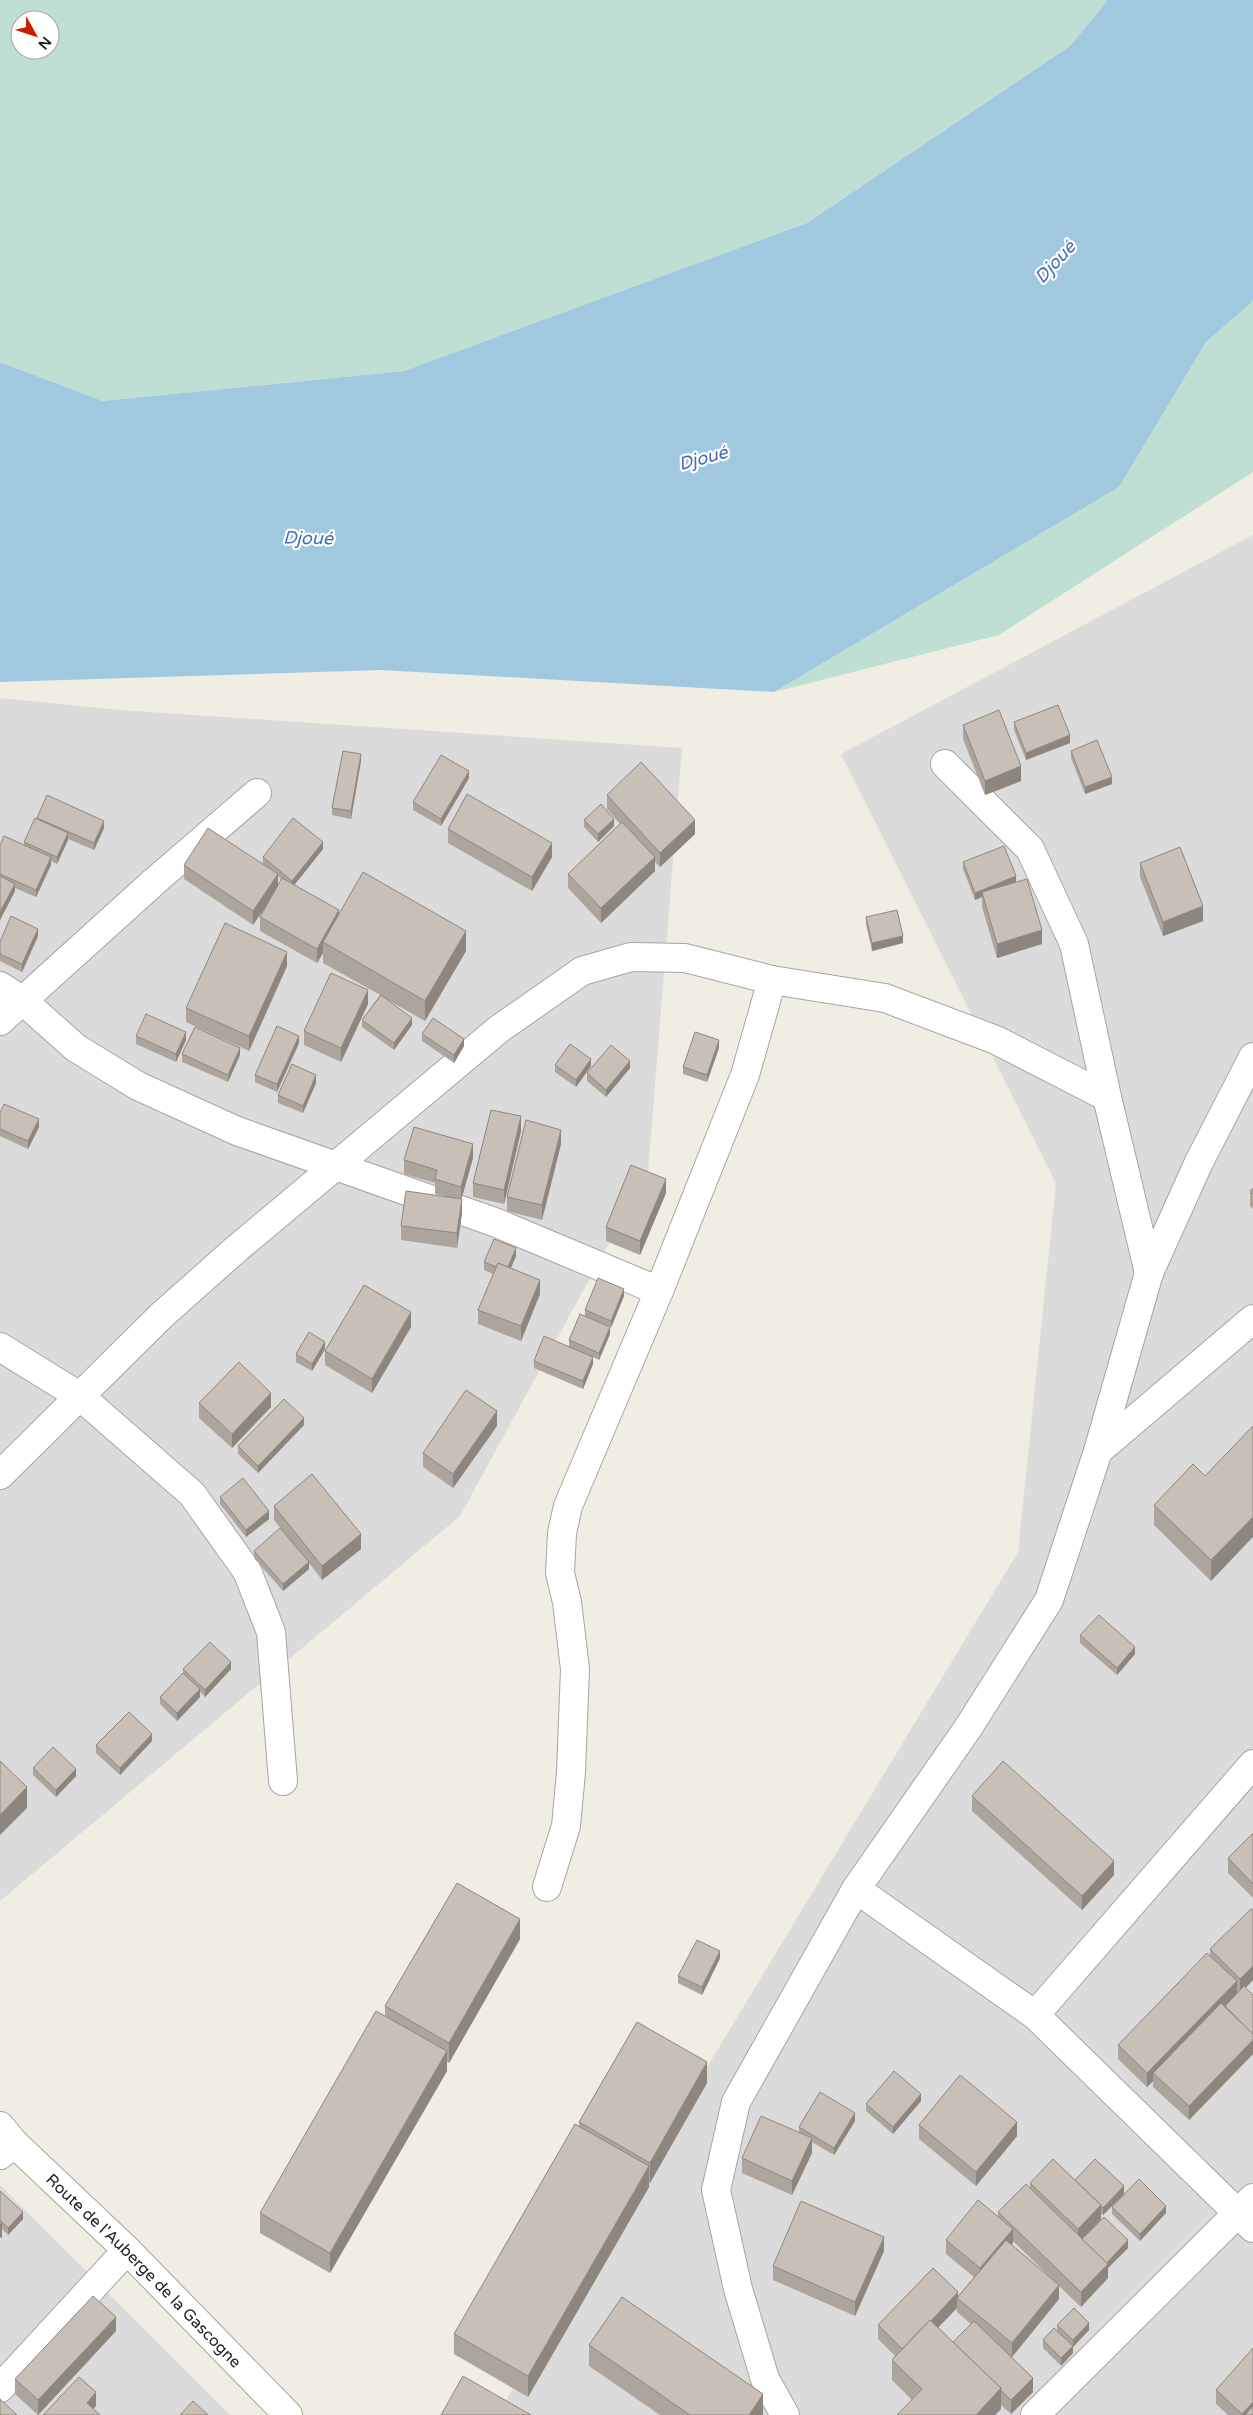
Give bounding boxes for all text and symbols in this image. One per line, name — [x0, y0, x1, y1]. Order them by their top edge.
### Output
north arrow — [10, 10, 60, 60]
text: N — [34, 33, 55, 53]
water label: Djoué — [1030, 236, 1081, 288]
water label: Djoué — [676, 441, 731, 475]
water label: Djoué — [283, 527, 334, 549]
street label: Route de l'Auberge de la Gascogne — [42, 2170, 245, 2372]

